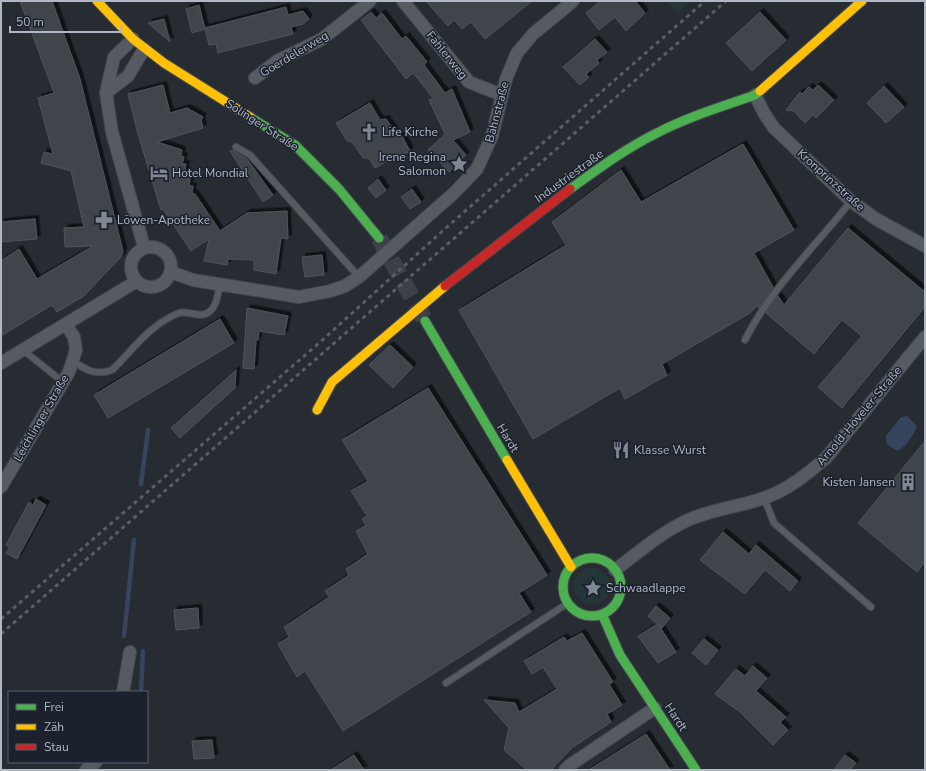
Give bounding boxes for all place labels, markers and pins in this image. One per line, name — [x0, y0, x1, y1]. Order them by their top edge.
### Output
church icon: Life Kirche — [359, 122, 379, 142]
place label: Life Kirche — [382, 124, 438, 140]
place label: Irene Regina Salomon — [379, 149, 446, 179]
place icon: Irene Regina Salomon — [449, 154, 469, 174]
hotel icon: Hotel Mondial — [149, 163, 169, 183]
place label: Hotel Mondial — [172, 165, 249, 181]
pharmacy icon: Löwen-Apotheke — [94, 210, 114, 230]
place label: Löwen-Apotheke — [117, 212, 210, 228]
restaurant icon: Klasse Wurst — [611, 440, 631, 460]
place label: Klasse Wurst — [634, 442, 707, 458]
building icon: Kisten Jansen — [898, 472, 918, 492]
place label: Kisten Jansen — [823, 474, 895, 490]
place icon: Schwaadlappe — [583, 578, 603, 598]
place label: Schwaadlappe — [606, 580, 686, 596]

